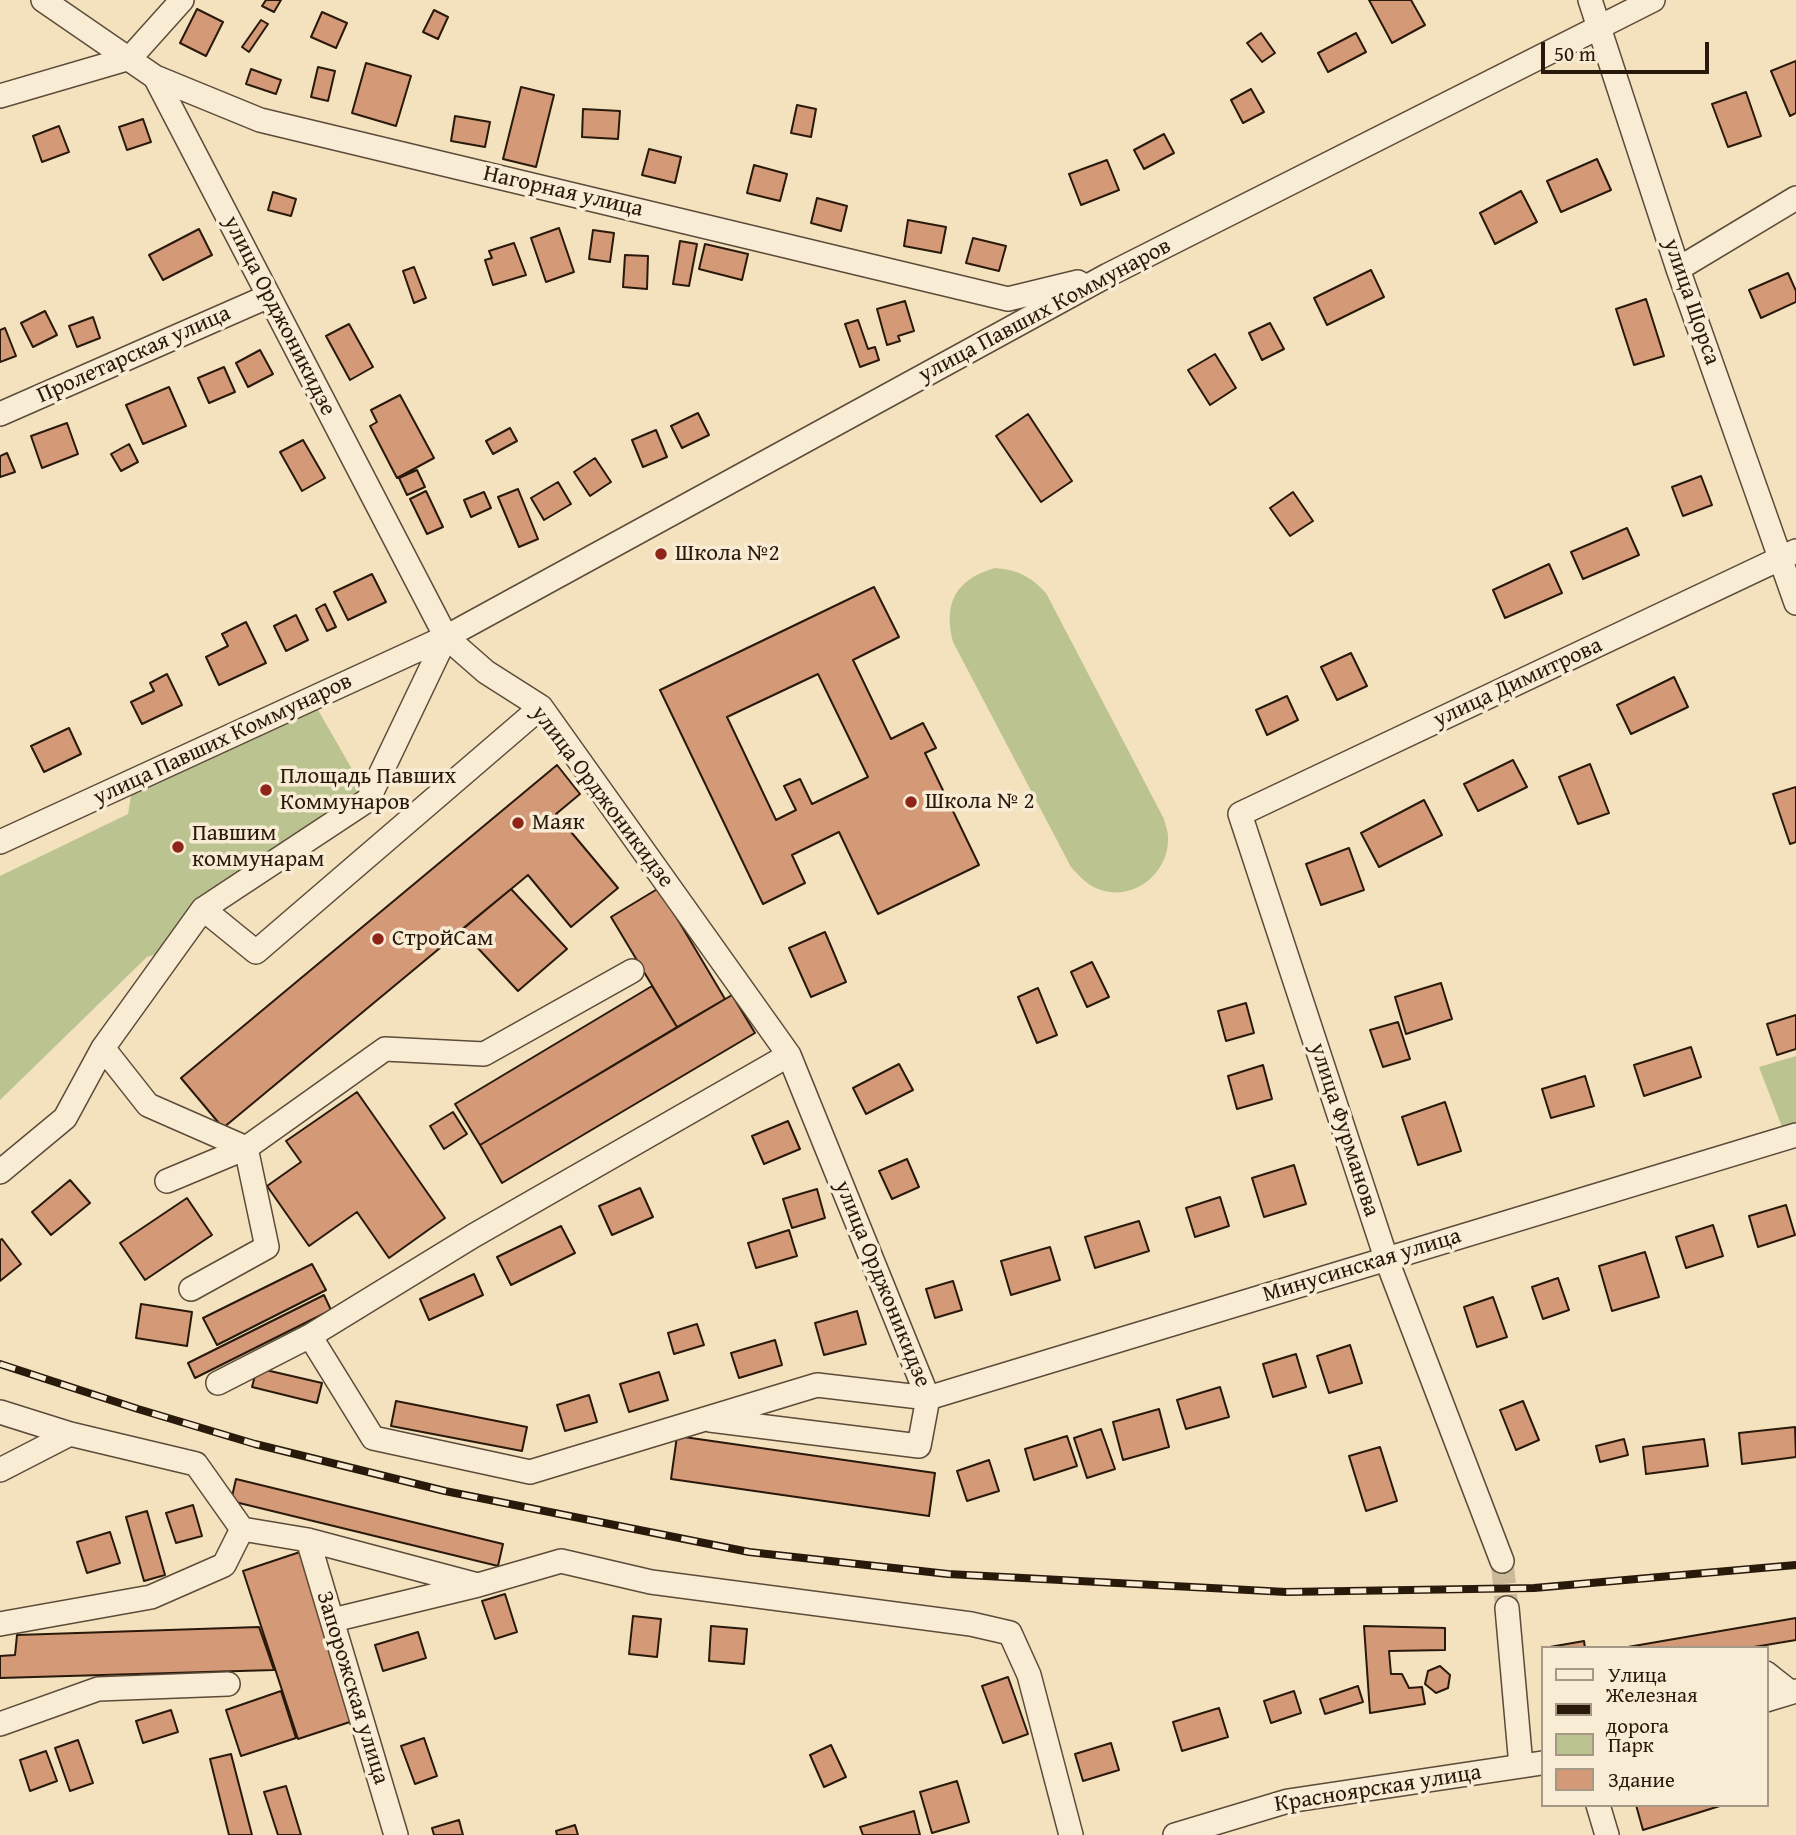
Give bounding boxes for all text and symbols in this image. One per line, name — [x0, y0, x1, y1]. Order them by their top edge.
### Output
scale bar — [1544, 28, 1712, 72]
text: 50 m — [1554, 38, 1596, 69]
street label: Нагорная улица — [480, 160, 646, 224]
street label: улица Орджоникидзе — [217, 211, 341, 421]
street label: улица Павших Коммунаров — [914, 233, 1176, 389]
street label: улица Щорса — [1656, 235, 1726, 369]
street label: Пролетарская улица — [33, 300, 235, 410]
place label: Школа №2 — [675, 540, 779, 568]
marker: Школа №2 — [653, 546, 669, 562]
street label: улица Димитрова — [1429, 632, 1607, 734]
street label: улица Павших Коммунаров — [89, 668, 357, 812]
street label: улица Орджоникидзе — [525, 701, 679, 893]
place label: Площадь Павших Коммунаров — [280, 763, 456, 817]
marker: Площадь Павших Коммунаров — [258, 782, 274, 798]
place label: Школа № 2 — [925, 788, 1035, 816]
marker: Школа № 2 — [903, 794, 919, 810]
place label: Маяк — [532, 809, 585, 837]
marker: Маяк — [510, 815, 526, 831]
place label: Павшим коммунарам — [192, 820, 324, 874]
marker: Павшим коммунарам — [170, 839, 186, 855]
place label: СтройСам — [392, 925, 493, 953]
marker: СтройСам — [370, 931, 386, 947]
street label: улица Фурманова — [1303, 1040, 1385, 1220]
street label: улица Орджоникидзе — [828, 1177, 936, 1391]
street label: Минусинская улица — [1259, 1223, 1465, 1309]
street label: Запорожская улица — [309, 1588, 395, 1788]
legend — [1540, 1646, 1768, 1807]
text: Улица — [1608, 1659, 1667, 1690]
text: Железная дорога — [1606, 1679, 1698, 1741]
text: Парк — [1608, 1729, 1654, 1760]
street label: Красноярская улица — [1273, 1759, 1483, 1819]
text: Здание — [1608, 1764, 1675, 1795]

